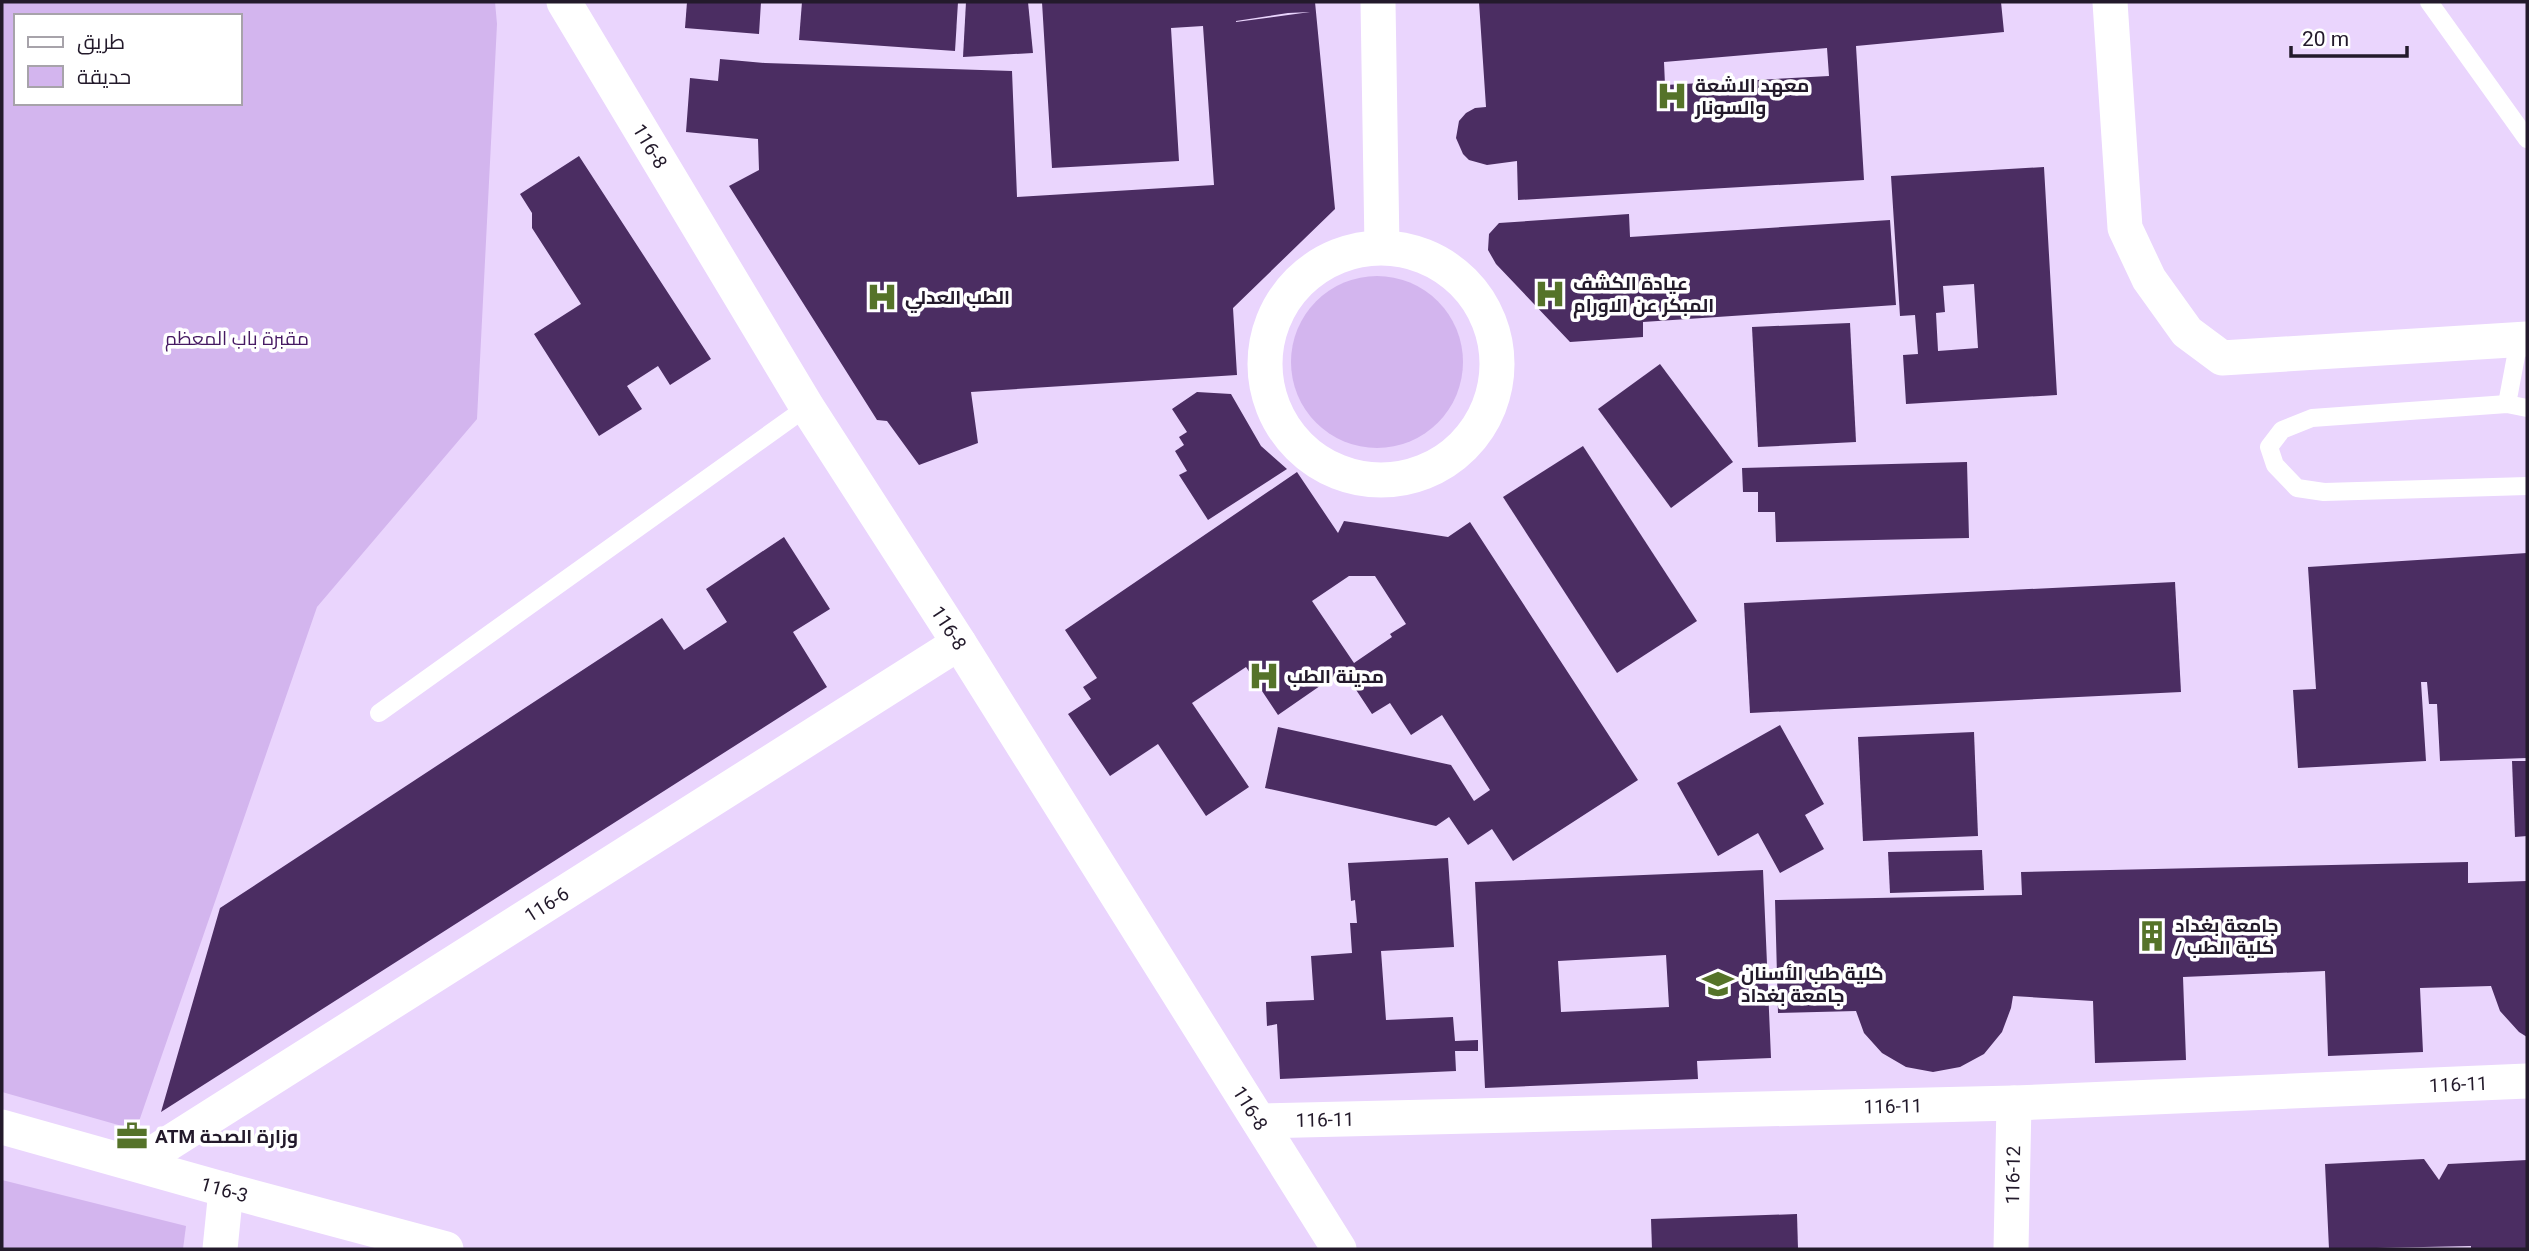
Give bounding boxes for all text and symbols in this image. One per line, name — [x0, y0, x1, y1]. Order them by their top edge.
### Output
legend — [14, 14, 242, 105]
scale bar — [2291, 14, 2406, 58]
text: 20 m — [2302, 27, 2349, 51]
text: طريق — [77, 30, 125, 55]
text: حديقة — [77, 65, 131, 89]
place label: معهد الاشعة والسونار — [1694, 74, 1809, 119]
hospital icon: معهد الاشعة والسونار — [1655, 79, 1689, 113]
street label: 116-8 — [628, 120, 672, 173]
place label: عيادة الكشف المبكر عن الاورام — [1573, 272, 1714, 319]
hospital icon: عيادة الكشف المبكر عن الاورام — [1533, 277, 1567, 311]
hospital icon: الطب العدلي — [865, 280, 899, 314]
place label: الطب العدلي — [905, 286, 1010, 313]
park label: مقبرة باب المعظم — [165, 327, 309, 352]
street label: 116-8 — [926, 602, 972, 654]
hospital icon: مدينة الطب — [1247, 659, 1281, 693]
place label: مدينة الطب — [1287, 665, 1384, 688]
street label: 116-6 — [520, 882, 573, 927]
place label: جامعة بغداد / كلية الطب — [2174, 914, 2279, 959]
building icon: جامعة بغداد / كلية الطب — [2135, 919, 2169, 953]
place label: كلية طب الأسنان جامعة بغداد — [1741, 962, 1884, 1007]
school or university icon: كلية طب الأسنان جامعة بغداد — [1701, 967, 1735, 1001]
street label: 116-11 — [2429, 1072, 2488, 1097]
street label: 116-8 — [1228, 1082, 1273, 1135]
street label: 116-11 — [1863, 1094, 1922, 1119]
street label: 116-11 — [1295, 1108, 1355, 1132]
office icon: ATM وزارة الصحة — [115, 1119, 149, 1153]
place label: ATM وزارة الصحة — [155, 1125, 298, 1149]
street label: 116-12 — [2001, 1145, 2025, 1205]
street label: 116-3 — [198, 1172, 250, 1207]

